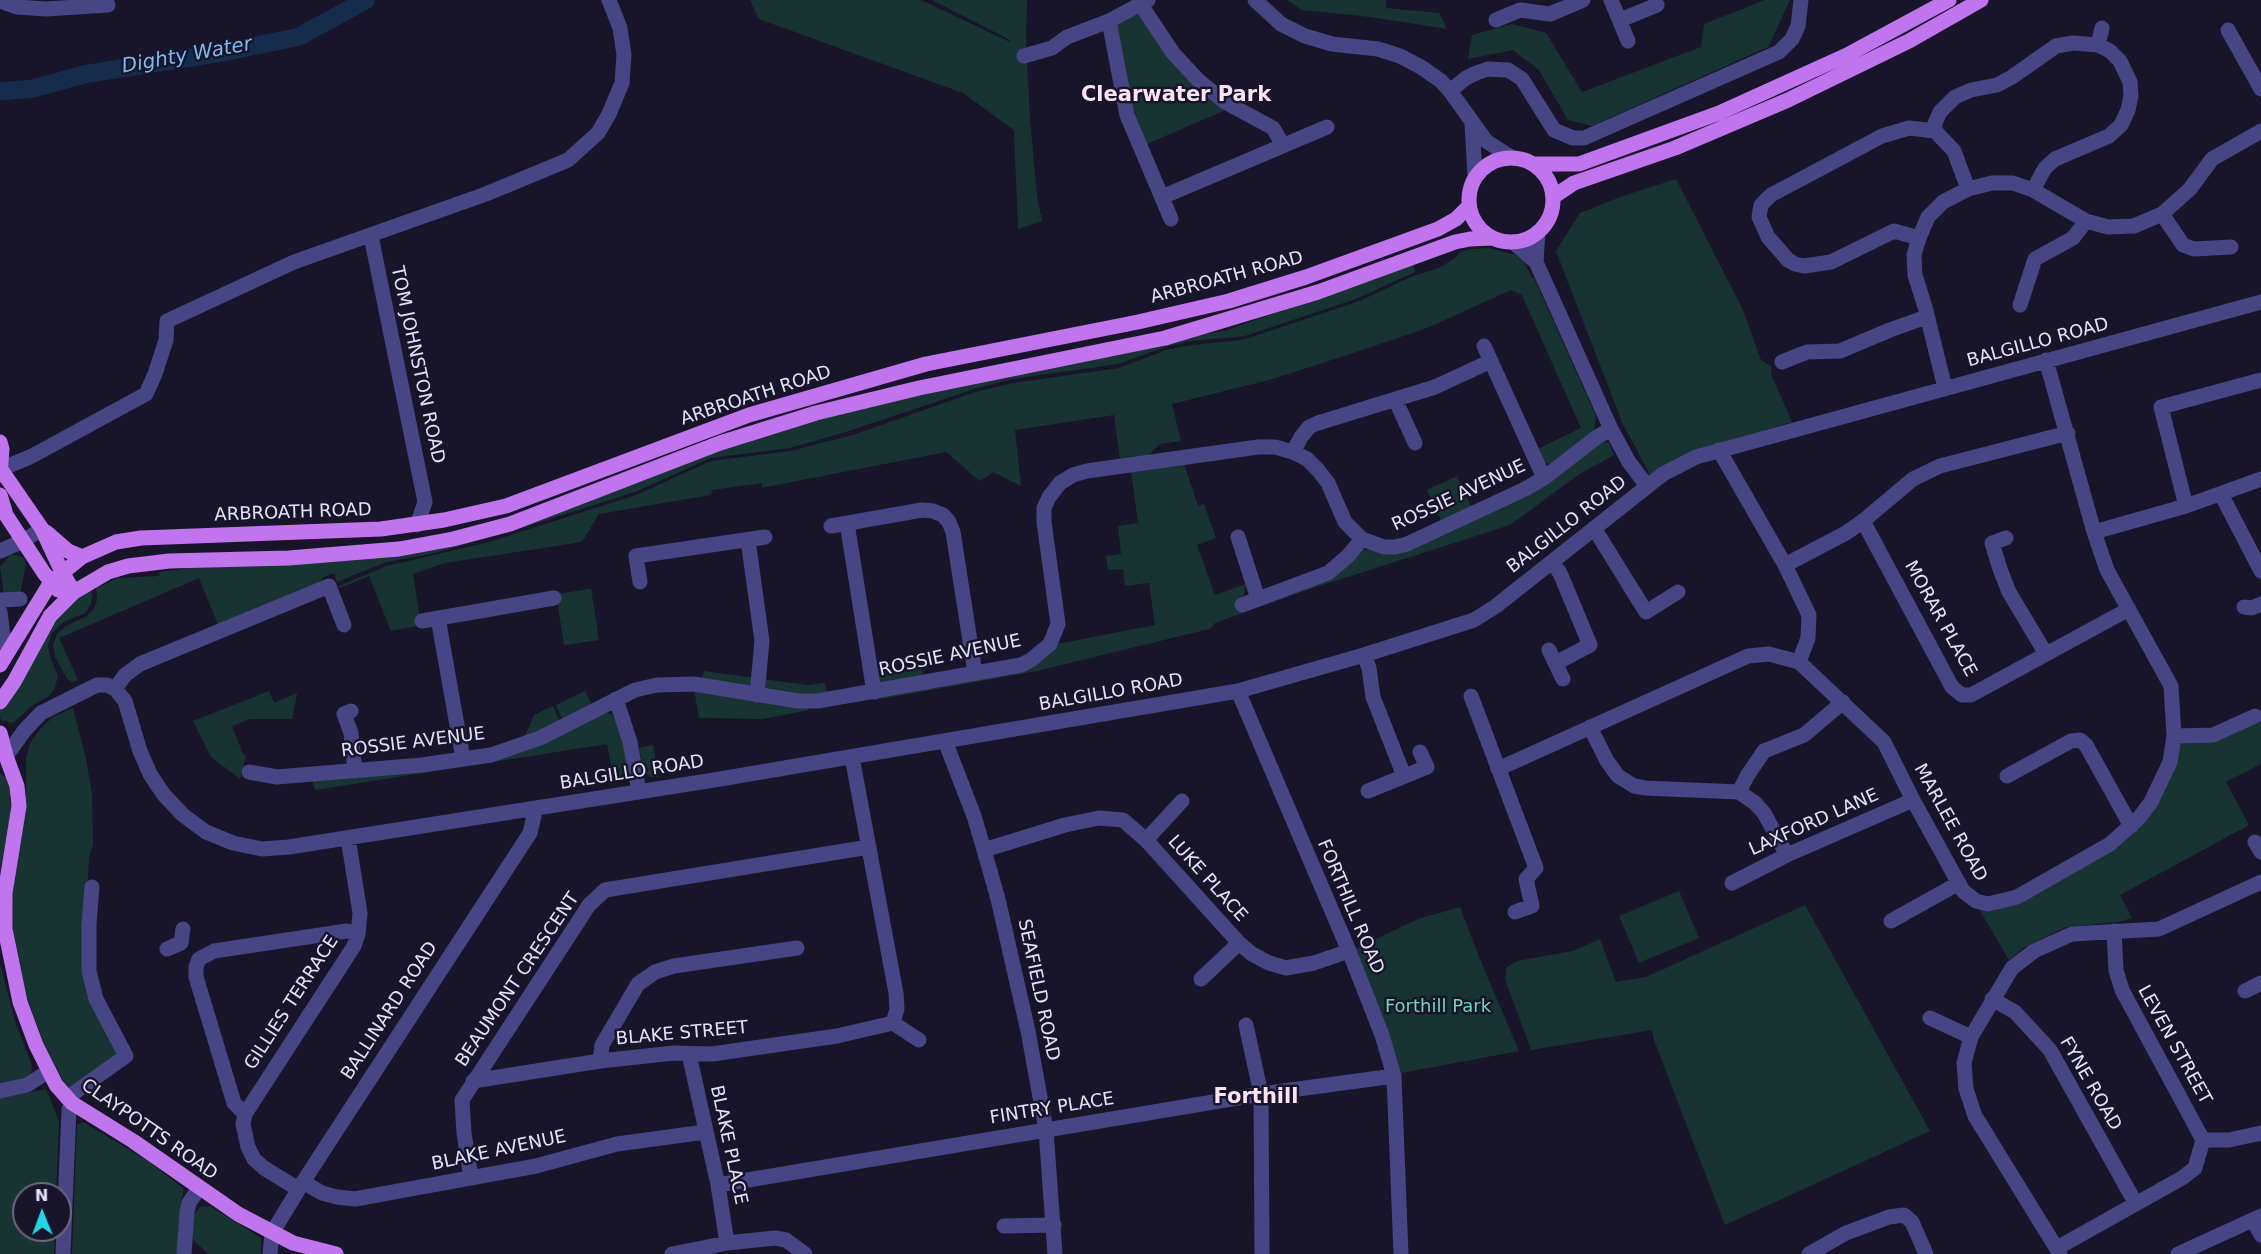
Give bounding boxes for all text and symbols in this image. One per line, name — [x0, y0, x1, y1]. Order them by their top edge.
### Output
water label: Dighty Water — [120, 33, 254, 79]
district label: Clearwater Park — [1081, 83, 1271, 109]
street label: ARBROATH ROAD — [1148, 247, 1306, 309]
street label: TOM JOHNSTON ROAD — [386, 264, 448, 466]
street label: BALGILLO ROAD — [1965, 314, 2111, 372]
street label: ARBROATH ROAD — [678, 361, 834, 431]
street label: ROSSIE AVENUE — [1389, 456, 1529, 536]
street label: BALGILLO ROAD — [1503, 472, 1631, 578]
street label: ARBROATH ROAD — [214, 499, 372, 527]
street label: MORAR PLACE — [1899, 557, 1981, 681]
street label: ROSSIE AVENUE — [877, 630, 1023, 682]
street label: BALGILLO ROAD — [1037, 670, 1185, 716]
street label: ROSSIE AVENUE — [340, 723, 486, 763]
street label: BALGILLO ROAD — [558, 751, 706, 795]
street label: MARLEE ROAD — [1909, 760, 1991, 886]
street label: LAXFORD LANE — [1746, 785, 1882, 861]
street label: LUKE PLACE — [1163, 831, 1251, 927]
street label: FORTHILL ROAD — [1312, 837, 1388, 977]
street label: BEAUMONT CRESCENT — [452, 889, 584, 1071]
street label: SEAFIELD ROAD — [1012, 917, 1064, 1063]
street label: GILLIES TERRACE — [241, 932, 343, 1074]
street label: BALLINARD ROAD — [337, 938, 443, 1084]
street label: LEVEN STREET — [2132, 982, 2216, 1108]
park label: Forthill Park — [1385, 996, 1491, 1018]
street label: BLAKE STREET — [615, 1017, 749, 1051]
street label: FYNE ROAD — [2055, 1033, 2125, 1135]
street label: CLAYPOTTS ROAD — [77, 1075, 221, 1185]
street label: BLAKE PLACE — [705, 1083, 751, 1207]
district label: Forthill — [1214, 1085, 1298, 1111]
street label: FINTRY PLACE — [988, 1089, 1116, 1129]
street label: BLAKE AVENUE — [430, 1126, 568, 1176]
north arrow — [12, 1182, 72, 1242]
text: N — [35, 1186, 49, 1205]

